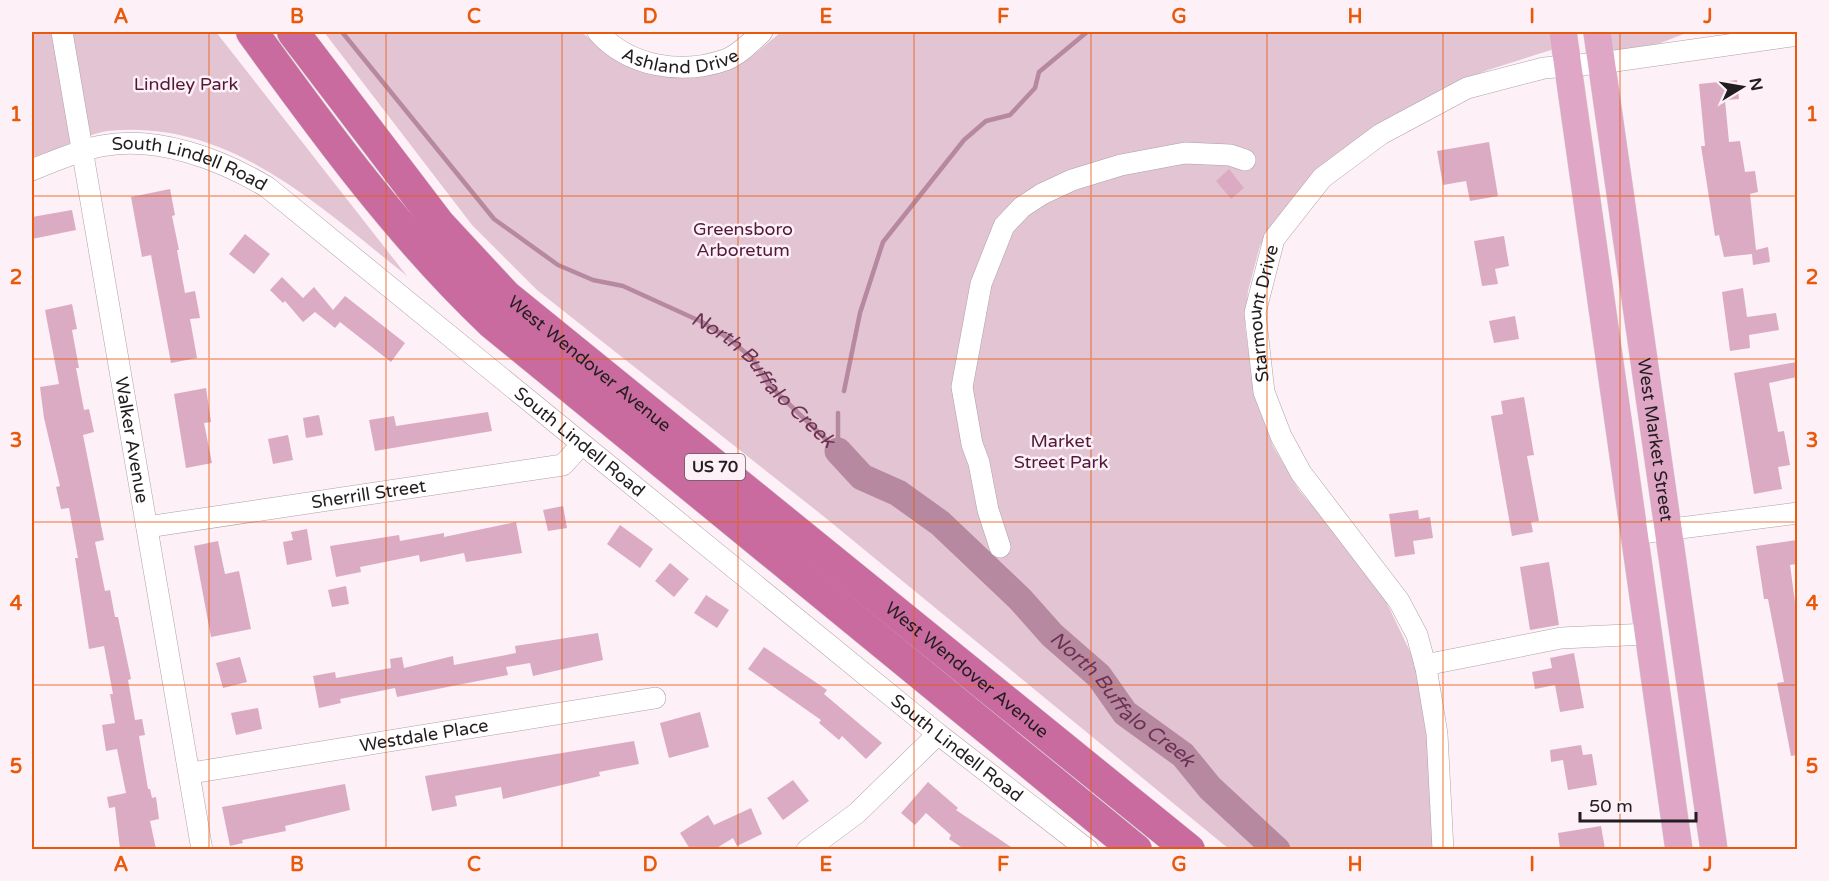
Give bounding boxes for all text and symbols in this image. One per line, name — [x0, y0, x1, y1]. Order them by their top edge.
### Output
text: A — [114, 5, 129, 29]
text: B — [290, 5, 304, 29]
text: C — [467, 5, 481, 29]
text: D — [642, 5, 658, 29]
text: E — [820, 5, 833, 29]
text: F — [997, 5, 1009, 29]
text: G — [1171, 5, 1187, 29]
text: H — [1347, 5, 1363, 29]
text: I — [1529, 5, 1535, 29]
text: J — [1702, 5, 1713, 29]
street label: Ashland Drive — [618, 43, 743, 78]
north arrow — [1712, 57, 1772, 117]
park label: Lindley Park — [134, 73, 238, 95]
text: N — [1745, 76, 1767, 93]
text: 1 — [10, 103, 22, 127]
text: 1 — [1806, 103, 1818, 127]
street label: South Lindell Road — [111, 132, 271, 196]
park label: Greensboro Arboretum — [693, 218, 793, 261]
street label: Starmount Drive — [1244, 242, 1283, 383]
text: 2 — [10, 266, 22, 290]
text: 2 — [1806, 266, 1818, 290]
street label: West Wendover Avenue — [503, 291, 676, 437]
water label: North Buffalo Creek — [688, 307, 841, 455]
street label: West Market Street — [1633, 357, 1678, 523]
street label: Walker Avenue — [110, 375, 153, 505]
street label: South Lindell Road — [510, 382, 649, 501]
text: 3 — [10, 429, 22, 453]
text: 3 — [1806, 429, 1818, 453]
park label: Market Street Park — [1014, 430, 1108, 473]
road number: US 70 — [685, 454, 745, 480]
street label: Sherrill Street — [310, 475, 427, 513]
text: 4 — [10, 592, 23, 616]
text: 4 — [1806, 592, 1819, 616]
street label: West Wendover Avenue — [881, 597, 1053, 743]
water label: North Buffalo Creek — [1045, 627, 1201, 773]
street label: South Lindell Road — [887, 689, 1027, 807]
street label: Westdale Place — [358, 714, 490, 757]
text: 5 — [10, 755, 22, 779]
text: 5 — [1806, 755, 1818, 779]
scale bar — [1580, 785, 1696, 823]
text: 50 m — [1589, 795, 1633, 817]
text: A — [114, 853, 129, 877]
text: B — [290, 853, 304, 877]
text: C — [467, 853, 481, 877]
text: D — [642, 853, 658, 877]
text: E — [820, 853, 833, 877]
text: F — [997, 853, 1009, 877]
text: G — [1171, 853, 1187, 877]
text: H — [1347, 853, 1363, 877]
text: I — [1529, 853, 1535, 877]
text: J — [1702, 853, 1713, 877]

